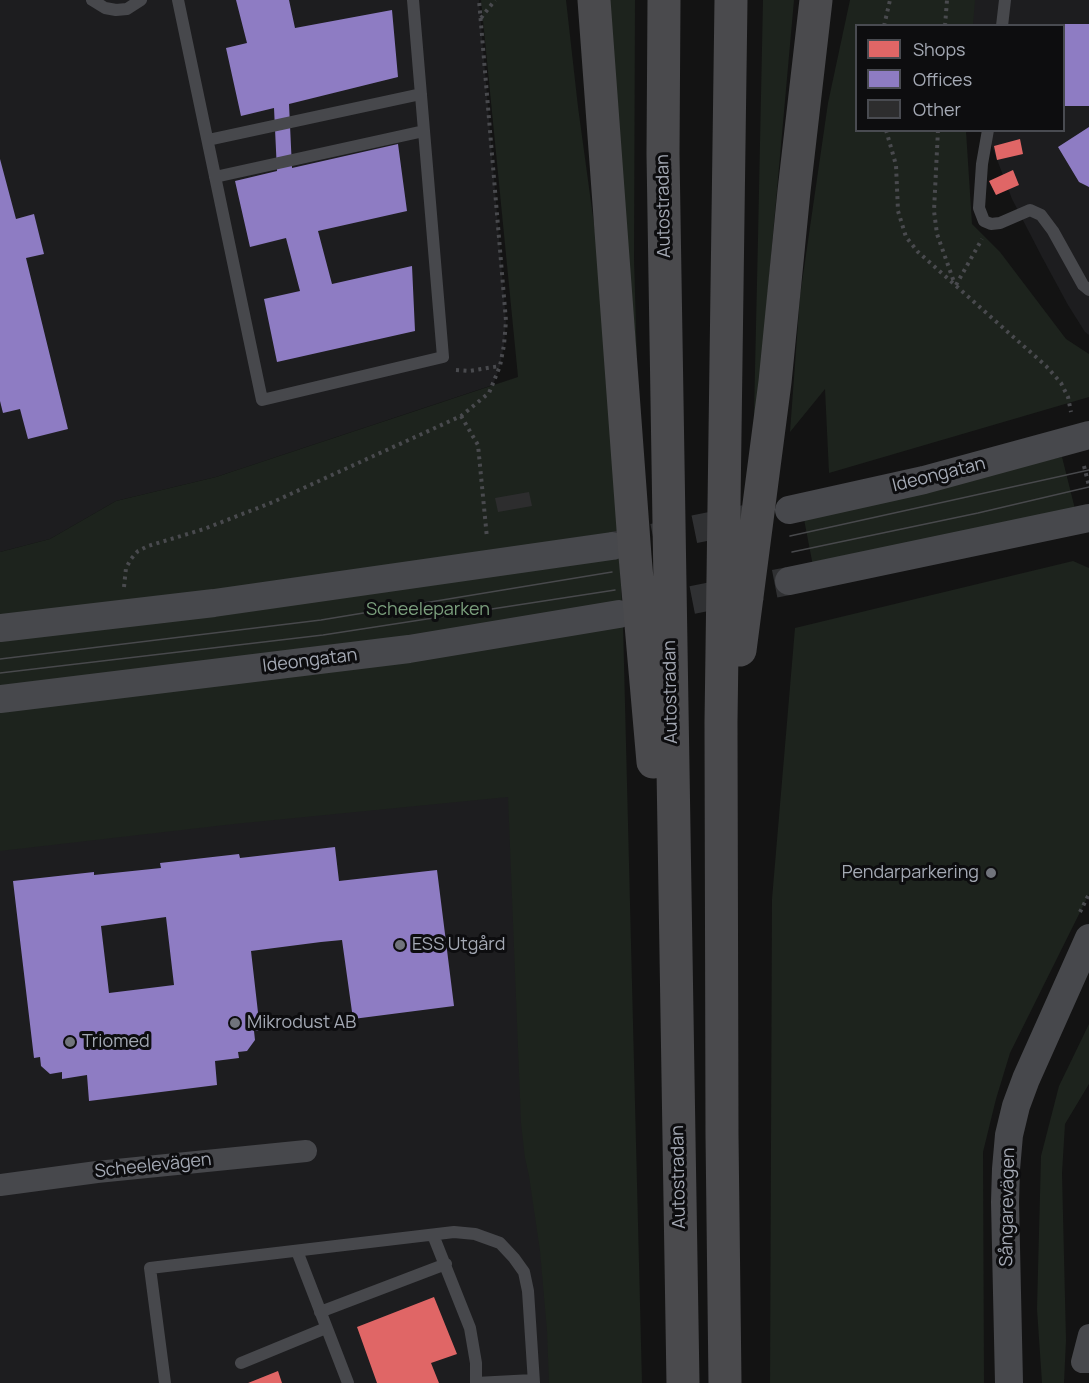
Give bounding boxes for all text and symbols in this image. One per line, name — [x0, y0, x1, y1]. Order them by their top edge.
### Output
legend — [855, 24, 1065, 132]
text: Shops — [913, 37, 965, 61]
text: Offices — [913, 67, 972, 91]
text: Other — [913, 97, 961, 121]
street label: Autostradan — [652, 154, 676, 258]
street label: Ideongatan — [890, 453, 988, 497]
park label: Scheeleparken — [366, 599, 490, 621]
street label: Autostradan — [659, 640, 683, 744]
street label: Ideongatan — [261, 644, 359, 678]
place label: Pendarparkering — [842, 862, 979, 884]
marker: Pendarparkering — [984, 866, 998, 880]
place label: ESS Utgård — [412, 934, 505, 956]
marker: ESS Utgård — [393, 938, 407, 952]
place label: Mikrodust AB — [247, 1012, 356, 1034]
marker: Mikrodust AB — [228, 1016, 242, 1030]
place label: Triomed — [82, 1031, 150, 1053]
marker: Triomed — [63, 1035, 77, 1049]
street label: Autostradan — [667, 1125, 691, 1229]
street label: Sångarevägen — [996, 1147, 1020, 1267]
street label: Scheelevägen — [94, 1149, 212, 1183]

